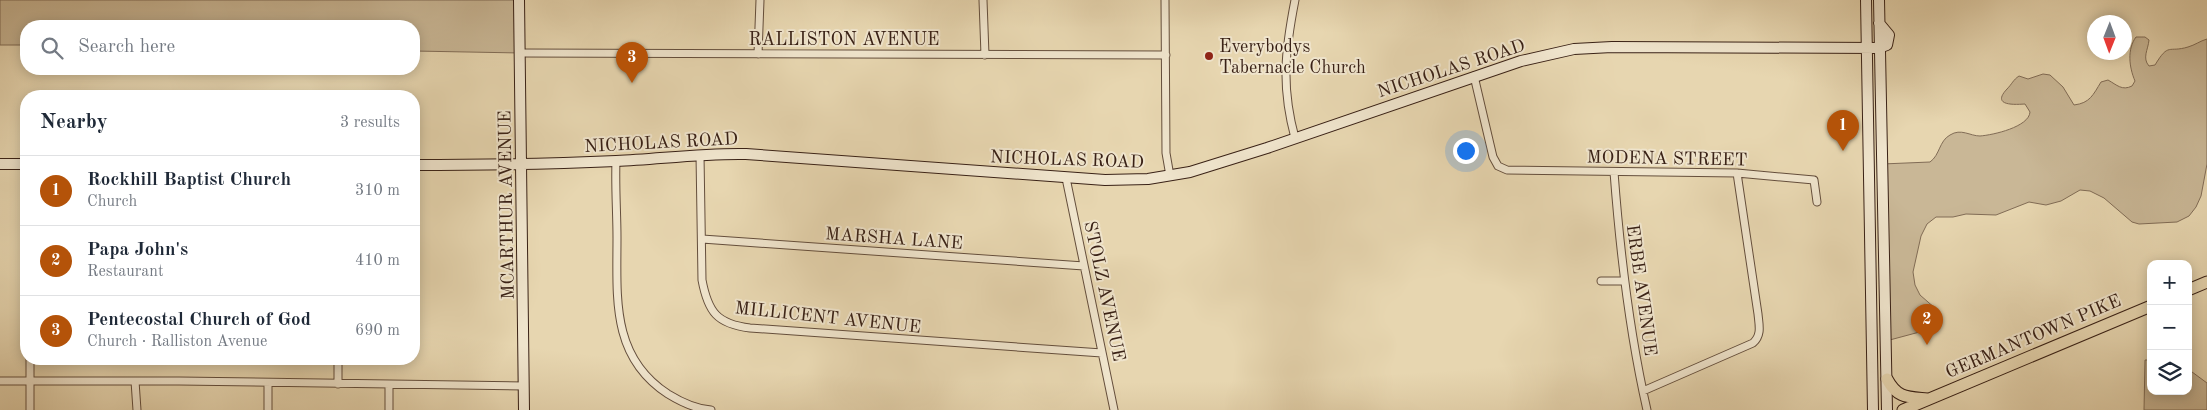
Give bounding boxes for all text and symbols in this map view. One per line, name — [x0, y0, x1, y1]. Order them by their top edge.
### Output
north arrow — [2087, 15, 2132, 60]
search box — [20, 20, 420, 75]
street label: RALLISTON AVENUE — [749, 31, 939, 49]
icon: search — [38, 34, 66, 62]
street label: NICHOLAS ROAD — [1375, 37, 1527, 101]
text: Search here — [78, 38, 175, 57]
place label: Everybodys Tabernacle Church — [1219, 38, 1366, 77]
pin: 3 — [616, 42, 648, 83]
marker: Everybodys Tabernacle Church — [1203, 50, 1215, 62]
street label: MCARTHUR AVENUE — [496, 110, 518, 300]
pin: 1 — [1827, 110, 1859, 151]
text: Nearby — [40, 112, 108, 133]
text: 3 results — [340, 115, 400, 131]
street label: NICHOLAS ROAD — [584, 130, 738, 156]
your location — [1453, 138, 1479, 164]
street label: NICHOLAS ROAD — [990, 148, 1144, 172]
street label: MODENA STREET — [1586, 149, 1748, 169]
text: Rockhill Baptist Church — [87, 171, 291, 190]
text: 1 — [51, 183, 61, 199]
text: 310 m — [355, 183, 400, 199]
text: Church — [87, 194, 137, 210]
street label: STOLZ AVENUE — [1080, 219, 1128, 363]
street label: ERBE AVENUE — [1623, 223, 1659, 357]
street label: MARSHA LANE — [824, 225, 963, 253]
text: Papa John's — [87, 241, 188, 260]
text: 2 — [51, 253, 61, 269]
text: 410 m — [355, 253, 400, 269]
map controls — [2147, 260, 2192, 395]
button: + — [2147, 260, 2192, 305]
text: Restaurant — [87, 264, 164, 280]
street label: GERMANTOWN PIKE — [1943, 292, 2124, 382]
street label: MILLICENT AVENUE — [734, 299, 922, 337]
pin: 2 — [1911, 304, 1943, 345]
button: − — [2147, 305, 2192, 350]
text: Pentecostal Church of God — [87, 311, 311, 330]
text: 3 — [51, 323, 61, 339]
text: 690 m — [355, 323, 400, 339]
text: Church · Ralliston Avenue — [87, 334, 267, 350]
button: layers — [2147, 350, 2192, 395]

